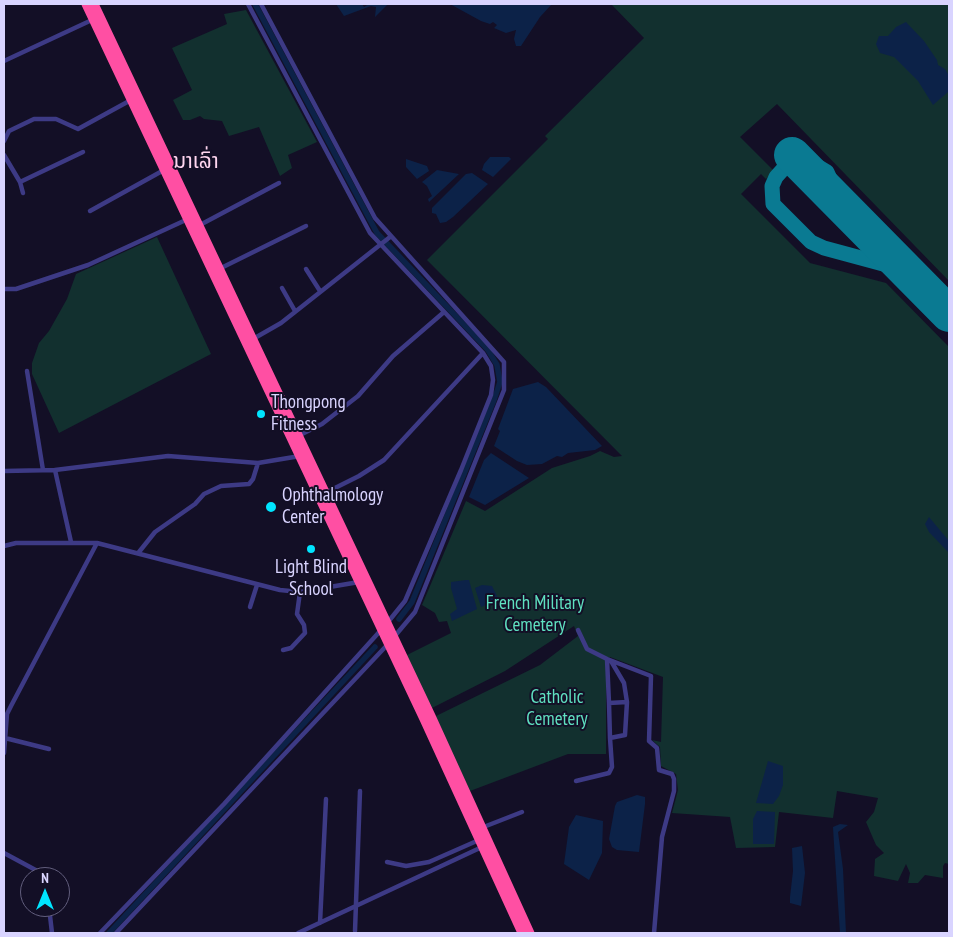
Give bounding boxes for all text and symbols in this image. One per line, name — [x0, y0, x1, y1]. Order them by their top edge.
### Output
district label: ນາເລົ່າ — [173, 149, 219, 175]
place label: Thongpong Fitness — [271, 392, 346, 436]
marker: Thongpong Fitness — [255, 408, 267, 420]
place label: Ophthalmology Center — [282, 485, 383, 529]
marker: Ophthalmology Center — [264, 500, 278, 514]
marker: Light Blind School — [305, 543, 317, 555]
place label: Light Blind School — [275, 557, 347, 601]
park label: French Military Cemetery — [486, 593, 584, 637]
park label: Catholic Cemetery — [526, 687, 588, 731]
north arrow — [20, 867, 70, 917]
text: N — [41, 869, 49, 887]

